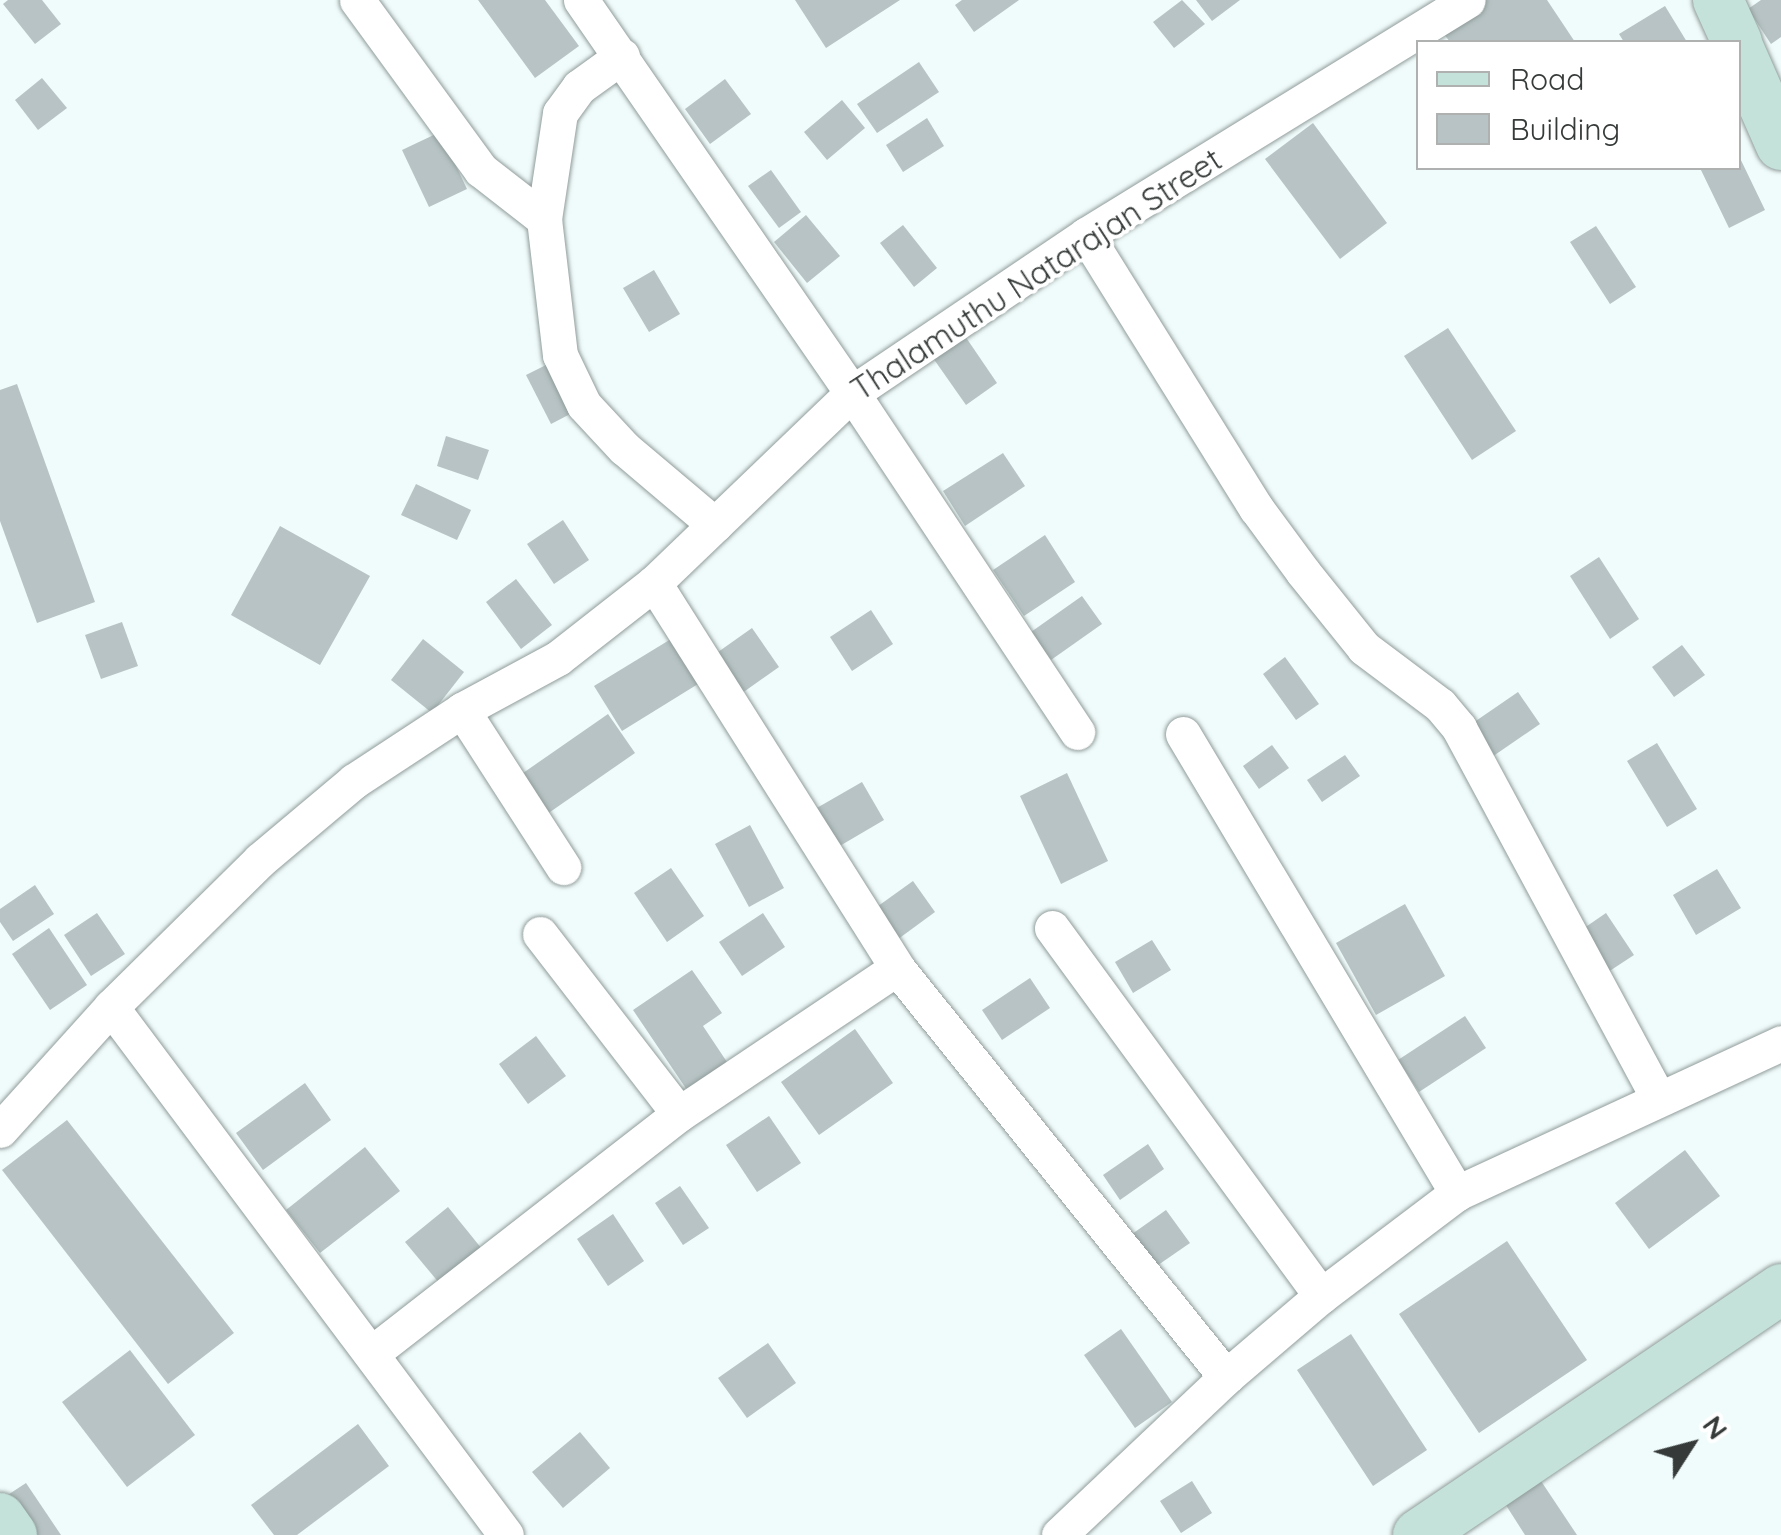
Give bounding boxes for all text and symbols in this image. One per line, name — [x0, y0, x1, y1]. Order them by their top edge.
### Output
legend — [1416, 40, 1741, 170]
text: Road — [1510, 60, 1584, 98]
text: Building — [1510, 110, 1620, 148]
street label: Thalamuthu Natarajan Street — [844, 140, 1228, 408]
north arrow — [1641, 1395, 1741, 1495]
text: N — [1695, 1408, 1736, 1446]

